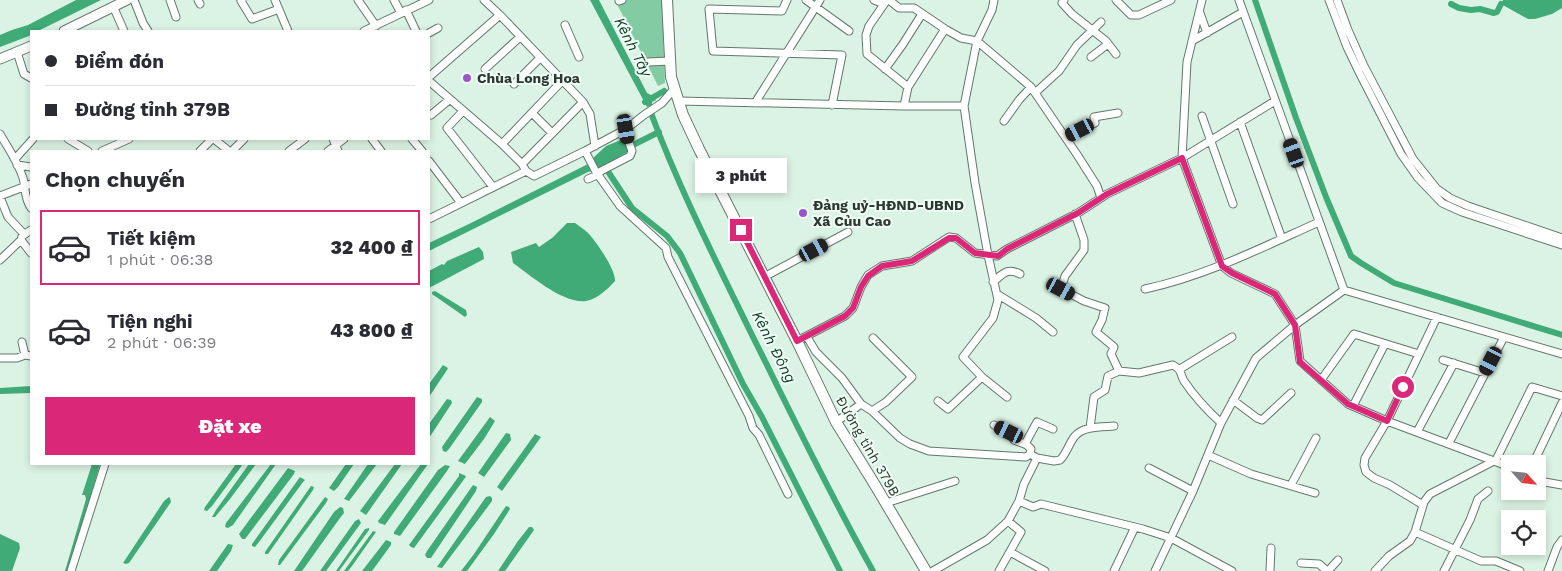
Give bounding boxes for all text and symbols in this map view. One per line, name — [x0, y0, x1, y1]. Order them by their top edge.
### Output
water label: Kênh Tây — [610, 14, 656, 81]
text: Điểm đón — [75, 50, 164, 73]
place label: Chùa Long Hoa — [477, 70, 581, 86]
marker: Chùa Long Hoa — [461, 72, 473, 84]
text: Đường tỉnh 379B — [75, 98, 230, 121]
car — [616, 113, 635, 145]
car — [1063, 117, 1096, 143]
car — [1281, 136, 1306, 170]
callout: 3 phút — [695, 158, 787, 192]
text: 3 phút — [716, 166, 766, 185]
text: Chọn chuyến — [45, 167, 185, 192]
place label: Đảng uỷ-HĐND-UBND Xã Củu Cao — [813, 197, 964, 229]
marker: Đảng uỷ-HĐND-UBND Xã Củu Cao — [797, 207, 809, 219]
route end — [730, 219, 752, 241]
icon: car — [47, 225, 92, 270]
text: Tiết kiệm — [107, 227, 196, 250]
text: 32 400 ₫ — [331, 236, 413, 259]
car — [797, 236, 830, 264]
text: 1 phút · 06:38 — [107, 250, 213, 269]
car — [1044, 275, 1077, 303]
icon: car — [47, 308, 92, 353]
water label: Kênh Đông — [748, 308, 800, 386]
text: Tiện nghi — [107, 310, 193, 333]
text: 43 800 ₫ — [330, 319, 413, 342]
text: 2 phút · 06:39 — [107, 333, 216, 352]
car — [1477, 344, 1504, 378]
route start — [1392, 376, 1414, 398]
street label: Đường tỉnh 379B — [833, 393, 903, 499]
button: Đặt xe — [45, 397, 415, 455]
car — [992, 419, 1025, 445]
north arrow — [1501, 455, 1546, 500]
map controls — [1501, 455, 1546, 555]
button: locate — [1501, 510, 1546, 555]

